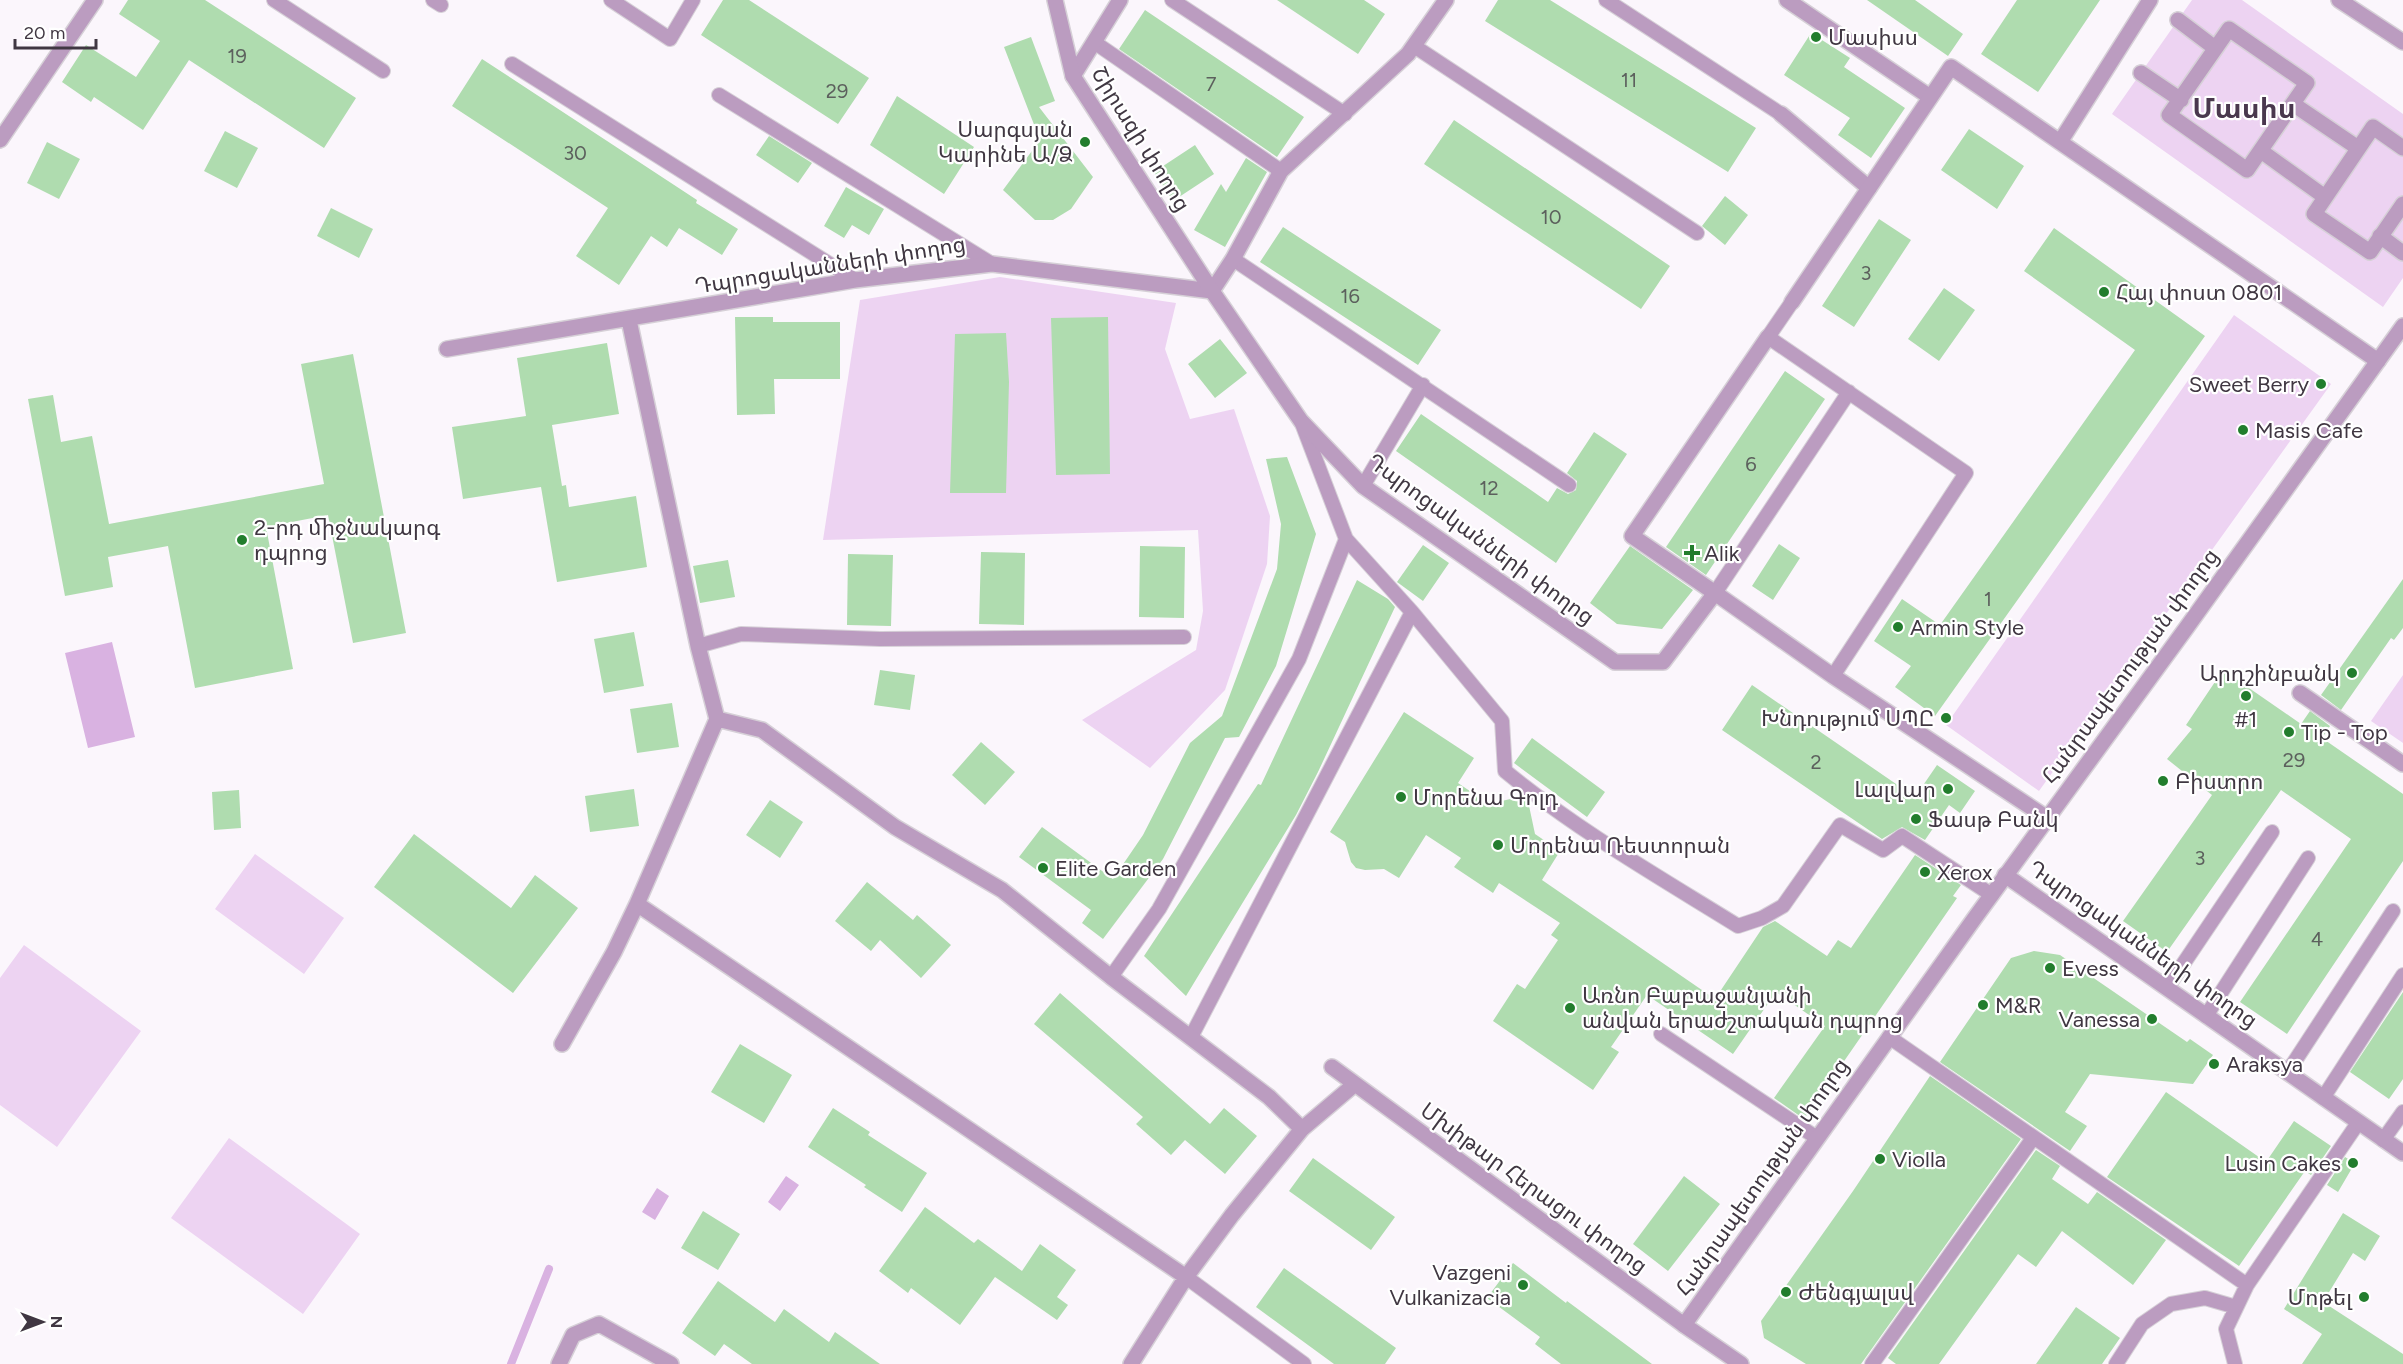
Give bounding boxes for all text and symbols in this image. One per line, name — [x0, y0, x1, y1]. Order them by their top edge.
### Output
scale bar — [15, 12, 96, 50]
text: 20 m — [24, 22, 65, 44]
place label: Մասիսս — [1828, 24, 1918, 51]
marker: Մասիսս — [1809, 30, 1823, 44]
house number: 19 — [227, 44, 247, 68]
street label: Շիրազի փողոց — [1086, 62, 1196, 216]
house number: 11 — [1621, 68, 1637, 92]
house number: 7 — [1206, 72, 1217, 96]
house number: 29 — [826, 79, 848, 103]
district label: Մասիս — [2192, 91, 2296, 125]
place label: Սարգսյան Կարինե Ա/Ձ — [938, 116, 1073, 168]
marker: Սարգսյան Կարինե Ա/Ձ — [1078, 135, 1092, 149]
house number: 30 — [563, 141, 587, 165]
house number: 10 — [1540, 205, 1562, 229]
street label: Դպրոցականների փողոց — [693, 230, 967, 300]
house number: 3 — [1861, 261, 1871, 285]
place label: Հայ փոստ 0801 — [2116, 279, 2282, 306]
house number: 16 — [1340, 284, 1360, 308]
marker: Հայ փոստ 0801 — [2097, 285, 2111, 299]
place label: Sweet Berry — [2189, 371, 2309, 398]
marker: Sweet Berry — [2314, 377, 2328, 391]
place label: Masis Cafe — [2255, 417, 2363, 444]
marker: Masis Cafe — [2236, 423, 2250, 437]
street label: Դպրոցականների փողոց — [1362, 448, 1600, 630]
house number: 6 — [1745, 452, 1757, 476]
house number: 12 — [1479, 476, 1499, 500]
place label: 2-րդ միջնակարգ դպրոց — [254, 514, 440, 566]
marker: 2-րդ միջնակարգ դպրոց — [235, 533, 249, 547]
place label: Alik — [1704, 540, 1740, 567]
street label: Հանրապետության փողոց — [2036, 543, 2224, 789]
marker: Alik — [1685, 546, 1699, 560]
house number: 1 — [1984, 587, 1992, 611]
place label: Armin Style — [1910, 614, 2024, 641]
marker: Armin Style — [1891, 620, 1905, 634]
place label: Արդշինբանկ — [2199, 660, 2340, 687]
marker: Արդշինբանկ — [2345, 666, 2359, 680]
marker: #1 — [2239, 689, 2253, 703]
place label: Խնդությում ՍՊԸ — [1761, 705, 1934, 732]
place label: #1 — [2235, 706, 2257, 733]
marker: Խնդությում ՍՊԸ — [1939, 711, 1953, 725]
place label: Tip - Top — [2301, 719, 2388, 746]
marker: Tip - Top — [2282, 725, 2296, 739]
house number: 29 — [2283, 748, 2305, 772]
house number: 2 — [1810, 750, 1822, 774]
place label: Բիստրո — [2175, 768, 2263, 795]
marker: Բիստրո — [2156, 774, 2170, 788]
place label: Լալվար — [1854, 776, 1936, 803]
marker: Լալվար — [1941, 782, 1955, 796]
place label: Մորենա Գոլդ — [1413, 784, 1558, 811]
marker: Մորենա Գոլդ — [1394, 790, 1408, 804]
place label: Ֆասթ Բանկ — [1928, 806, 2059, 833]
marker: Ֆասթ Բանկ — [1909, 812, 1923, 826]
place label: Մորենա Ռեստորան — [1510, 832, 1730, 859]
marker: Մորենա Ռեստորան — [1491, 838, 1505, 852]
house number: 3 — [2195, 846, 2205, 870]
street label: Դպրոցականների փողոց — [2023, 854, 2263, 1034]
place label: Elite Garden — [1055, 855, 1176, 882]
place label: Xerox — [1937, 859, 1993, 886]
marker: Elite Garden — [1036, 861, 1050, 875]
marker: Xerox — [1918, 865, 1932, 879]
house number: 4 — [2311, 927, 2323, 951]
place label: Evess — [2062, 955, 2119, 982]
marker: Evess — [2043, 961, 2057, 975]
place label: Առնո Բաբաջանյանի անվան երաժշտական դպրոց — [1582, 982, 1903, 1034]
place label: M&R — [1995, 992, 2042, 1019]
marker: M&R — [1976, 998, 1990, 1012]
marker: Առնո Բաբաջանյանի անվան երաժշտական դպրոց — [1563, 1001, 1577, 1015]
place label: Vanessa — [2058, 1006, 2140, 1033]
marker: Vanessa — [2145, 1012, 2159, 1026]
place label: Araksya — [2226, 1051, 2303, 1078]
street label: Հանրապետության փողոց — [1670, 1053, 1854, 1301]
marker: Araksya — [2207, 1057, 2221, 1071]
street label: Մխիթար Հերացու փողոց — [1415, 1097, 1653, 1279]
place label: Violla — [1892, 1146, 1946, 1173]
place label: Lusin Cakes — [2224, 1150, 2341, 1177]
marker: Violla — [1873, 1152, 1887, 1166]
marker: Lusin Cakes — [2346, 1156, 2360, 1170]
place label: Vazgeni Vulkanizacia — [1389, 1259, 1511, 1311]
marker: Vazgeni Vulkanizacia — [1516, 1278, 1530, 1292]
place label: Ժենգյալսվ — [1798, 1279, 1914, 1306]
place label: Մոթել — [2288, 1284, 2353, 1311]
marker: Ժենգյալսվ — [1779, 1285, 1793, 1299]
marker: Մոթել — [2357, 1290, 2371, 1304]
north arrow — [12, 1292, 72, 1352]
text: N — [47, 1316, 66, 1328]

